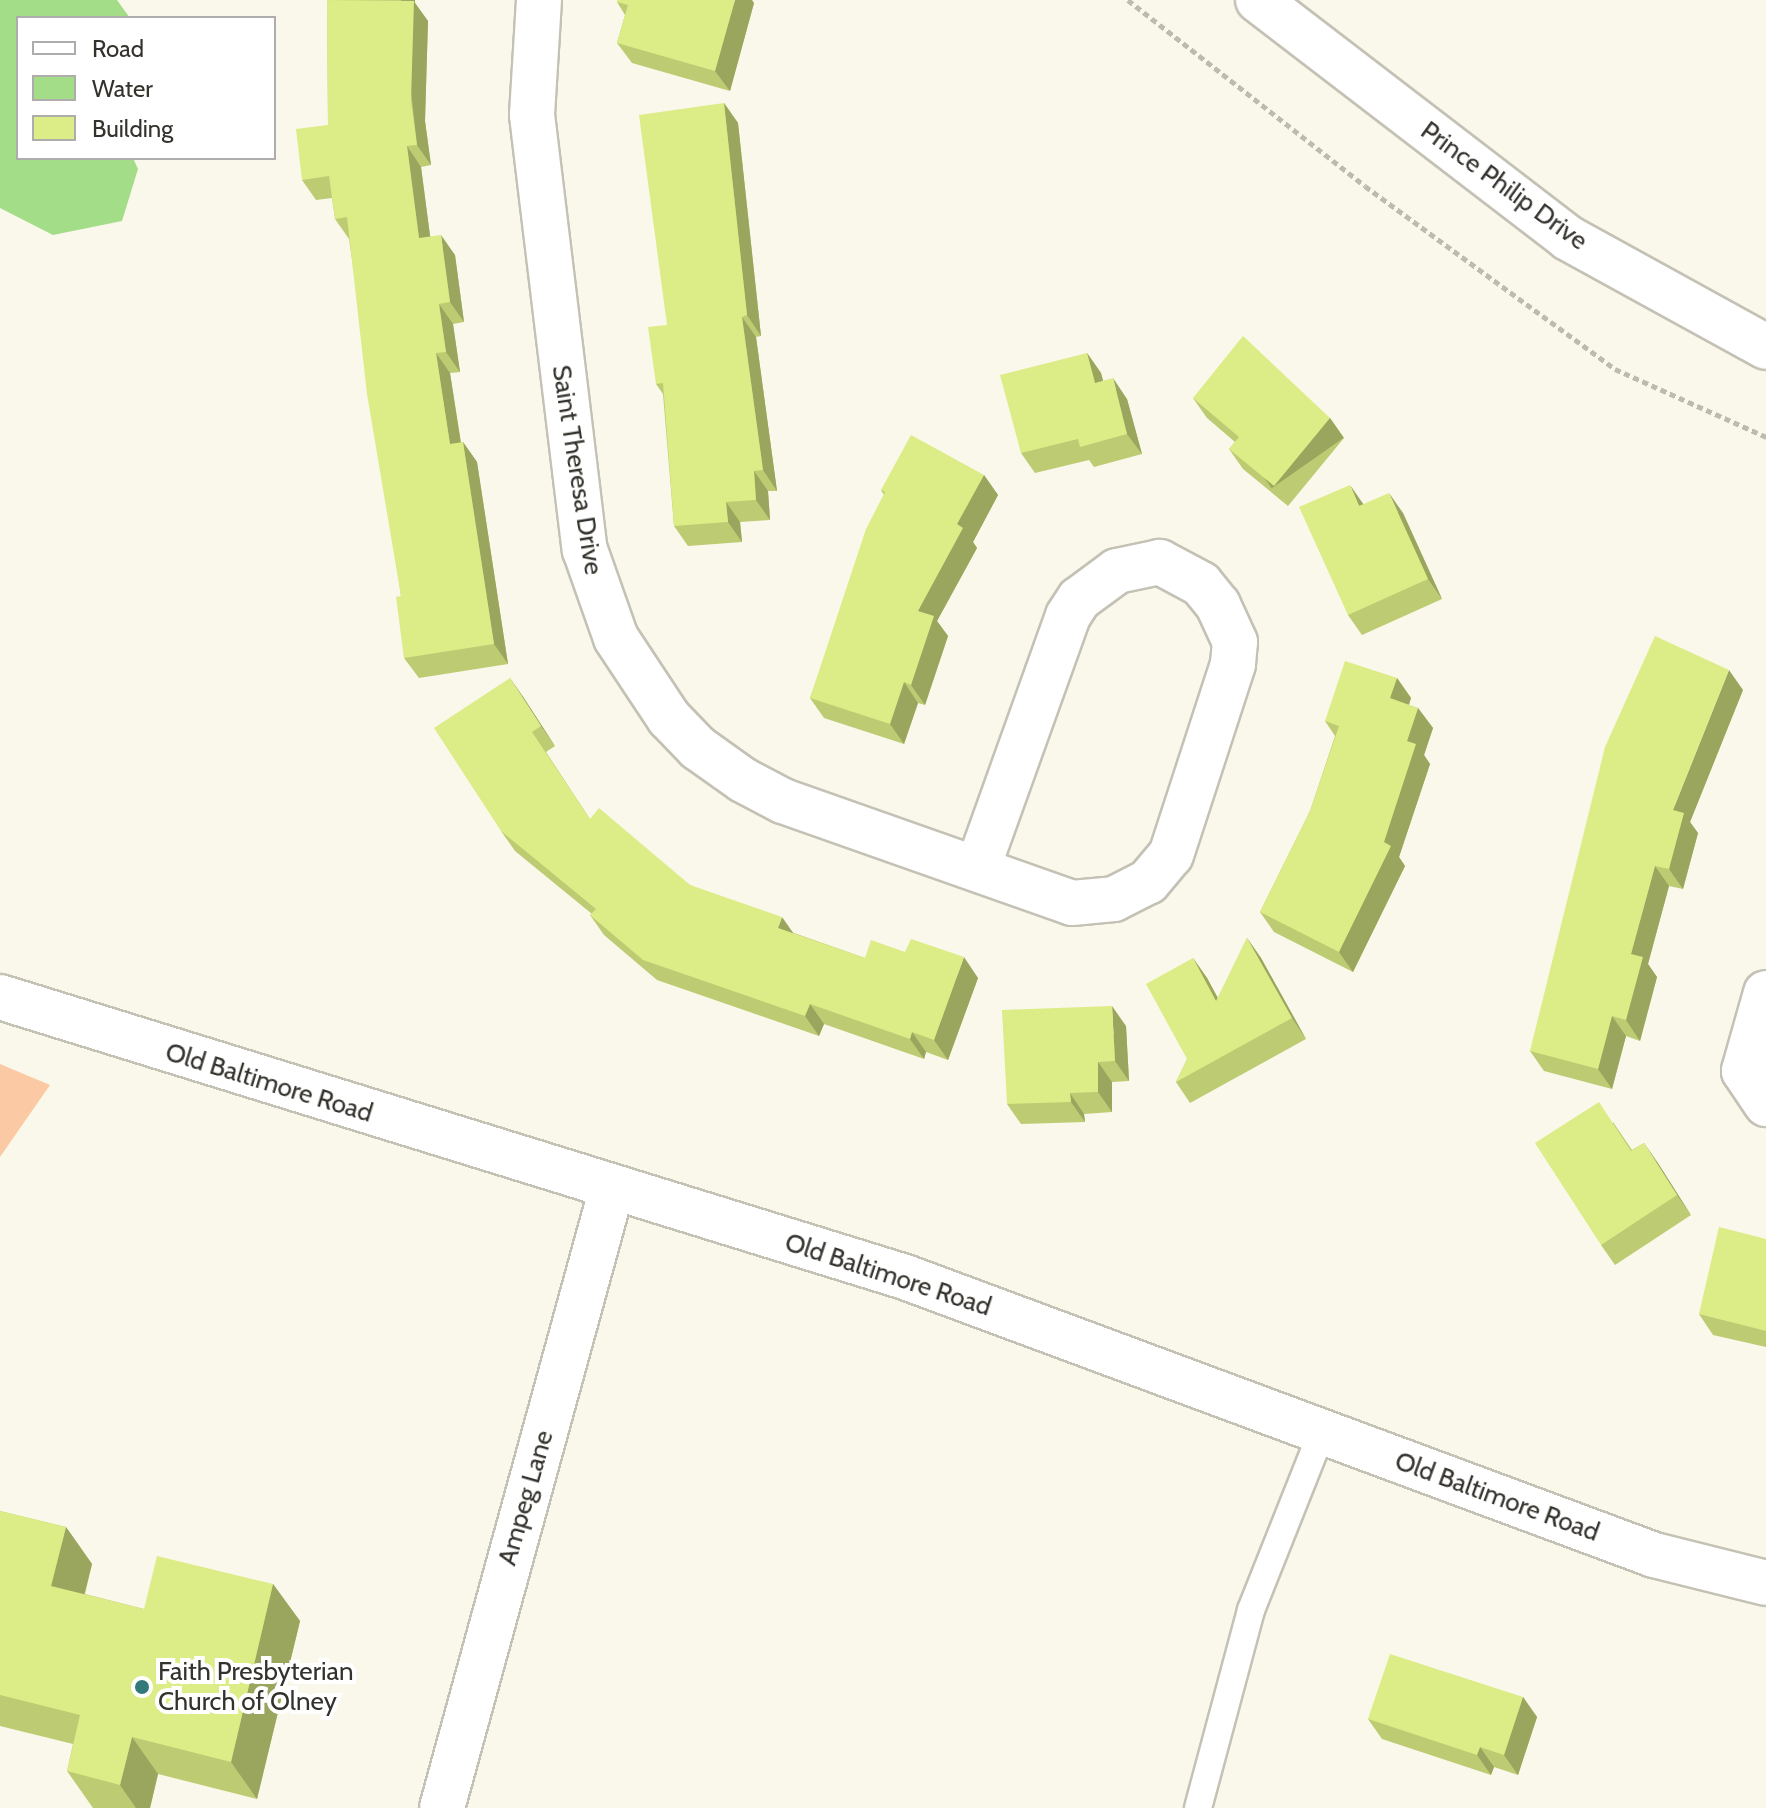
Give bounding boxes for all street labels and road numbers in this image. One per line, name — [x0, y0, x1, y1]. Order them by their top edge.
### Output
street label: Prince Philip Drive — [1415, 115, 1593, 257]
street label: Saint Theresa Drive — [545, 363, 609, 577]
street label: Old Baltimore Road — [162, 1037, 376, 1129]
street label: Old Baltimore Road — [781, 1227, 995, 1323]
street label: Ampeg Lane — [492, 1427, 560, 1569]
street label: Old Baltimore Road — [1391, 1446, 1603, 1548]

